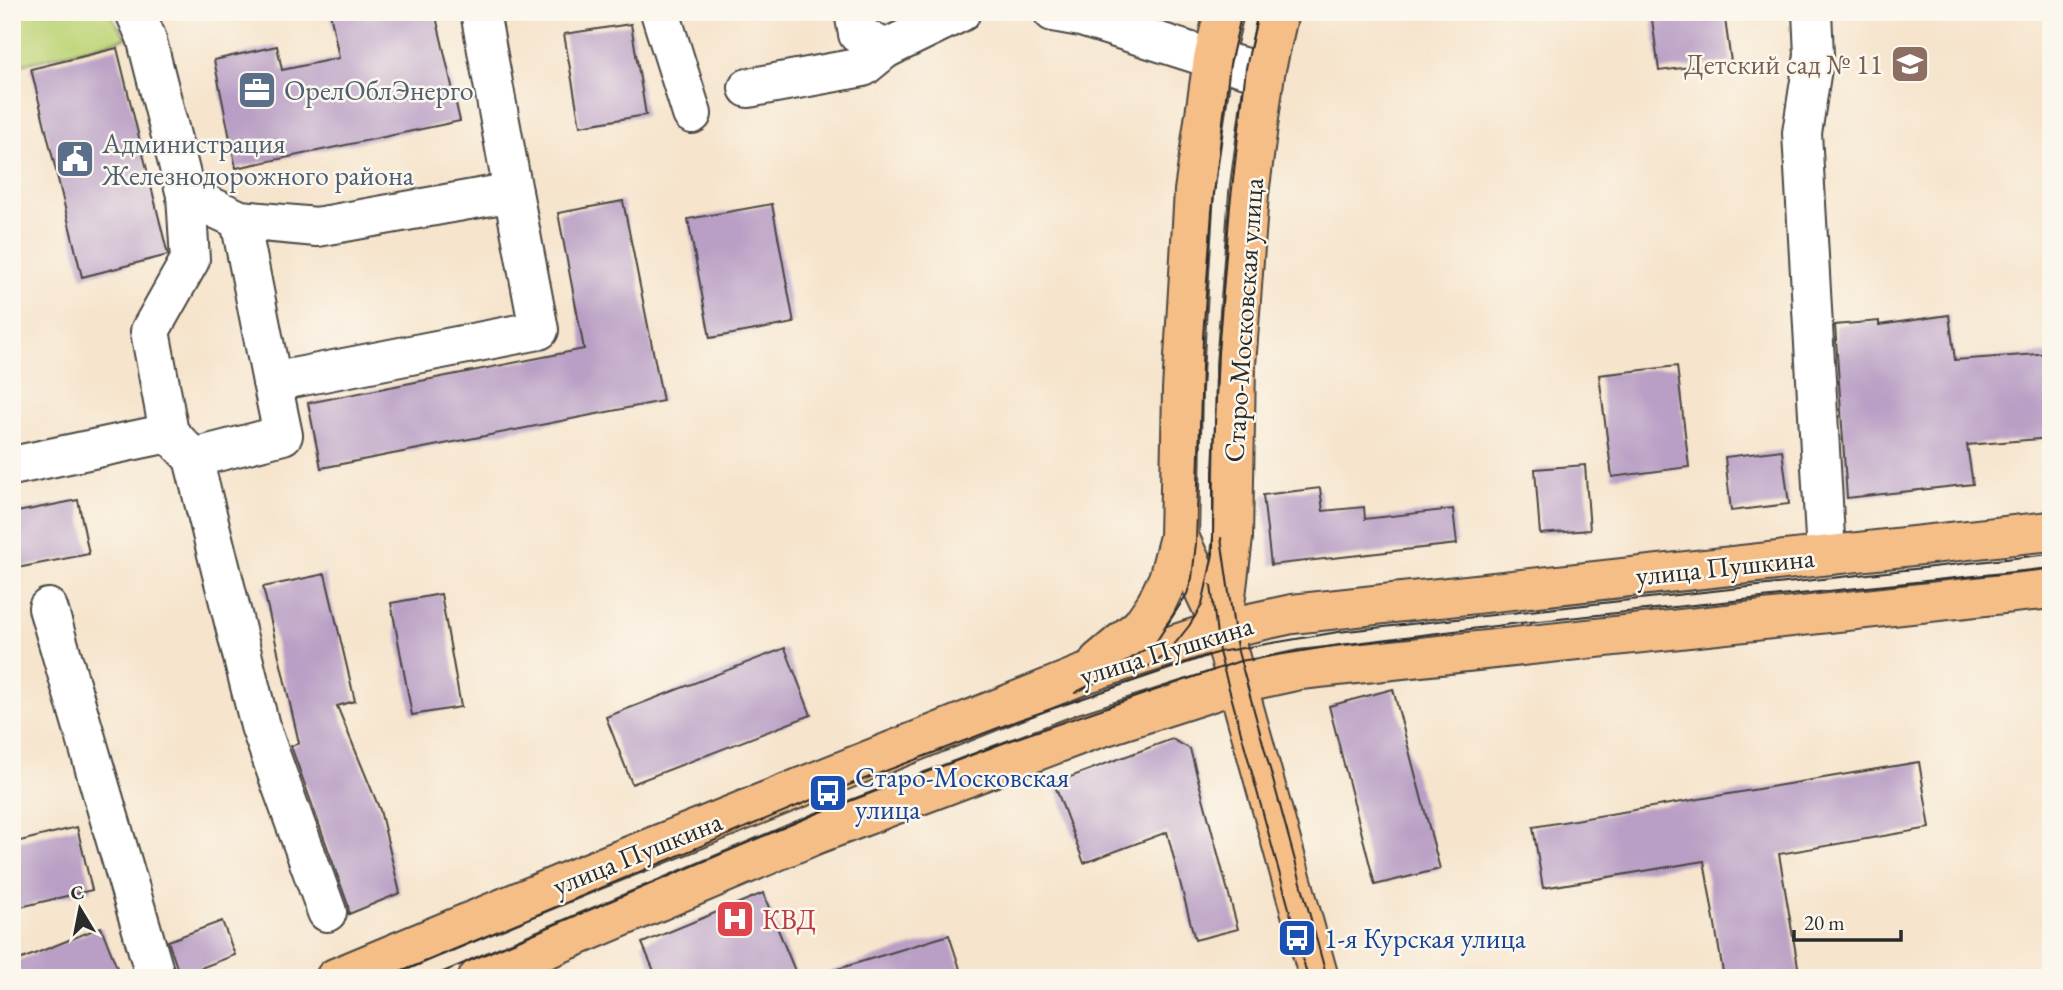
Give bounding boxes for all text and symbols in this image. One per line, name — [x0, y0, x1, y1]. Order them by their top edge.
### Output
school or university icon: Детский сад № 11 — [1889, 43, 1931, 85]
place label: Детский сад № 11 — [1684, 46, 1883, 82]
office icon: ОрелОблЭнерго — [236, 69, 278, 111]
place label: ОрелОблЭнерго — [284, 72, 474, 108]
place label: Администрация Железнодорожного района — [101, 125, 415, 193]
public building icon: Администрация Железнодорожного района — [54, 138, 96, 180]
street label: Старо-Московская улица — [1215, 176, 1271, 464]
street label: улица Пушкина — [1634, 539, 1817, 593]
street label: улица Пушкина — [1075, 606, 1258, 693]
place label: Старо-Московская улица — [855, 759, 1069, 827]
bus stop icon: Старо-Московская улица — [807, 772, 849, 814]
street label: улица Пушкина — [547, 802, 728, 903]
north arrow — [46, 874, 116, 944]
text: С — [68, 879, 86, 906]
hospital icon: КВД — [714, 898, 756, 940]
scale bar — [1794, 899, 1900, 943]
place label: КВД — [762, 901, 816, 937]
text: 20 m — [1804, 909, 1845, 936]
bus stop icon: 1-я Курская улица — [1276, 917, 1318, 959]
place label: 1-я Курская улица — [1324, 920, 1527, 956]

